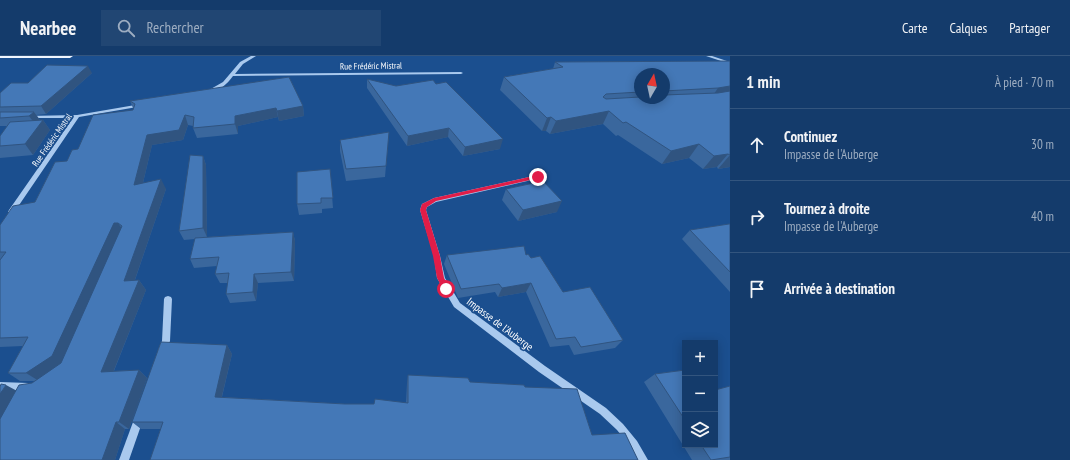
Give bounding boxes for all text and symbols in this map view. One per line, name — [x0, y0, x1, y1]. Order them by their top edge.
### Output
search box — [101, 10, 381, 46]
text: Nearbee — [20, 16, 77, 40]
icon: search — [115, 17, 137, 39]
text: Rechercher — [147, 18, 204, 37]
text: Carte — [902, 19, 927, 37]
text: Calques — [949, 19, 987, 37]
text: Partager — [1009, 19, 1050, 37]
street label: Rue Frédéric Mistral — [340, 59, 403, 72]
north arrow — [634, 68, 670, 104]
text: 1 min — [746, 71, 780, 93]
text: À pied · 70 m — [995, 74, 1054, 91]
street label: Rue Frédéric Mistral — [29, 110, 74, 168]
text: Continuez — [784, 127, 837, 146]
icon: ahead — [746, 134, 768, 156]
text: 30 m — [1031, 136, 1054, 153]
text: Impasse de l'Auberge — [784, 146, 878, 163]
route end — [529, 168, 547, 186]
text: Tournez à droite — [784, 199, 870, 218]
icon: right — [746, 206, 768, 228]
text: 40 m — [1031, 208, 1054, 225]
text: Impasse de l'Auberge — [784, 218, 878, 235]
icon: arrive — [746, 278, 768, 300]
text: Arrivée à destination — [784, 279, 895, 298]
route start — [437, 280, 455, 298]
street label: Impasse de l'Auberge — [464, 294, 536, 354]
map controls — [682, 340, 718, 448]
button: + — [682, 340, 718, 376]
button: − — [682, 376, 718, 412]
button: layers — [682, 412, 718, 448]

